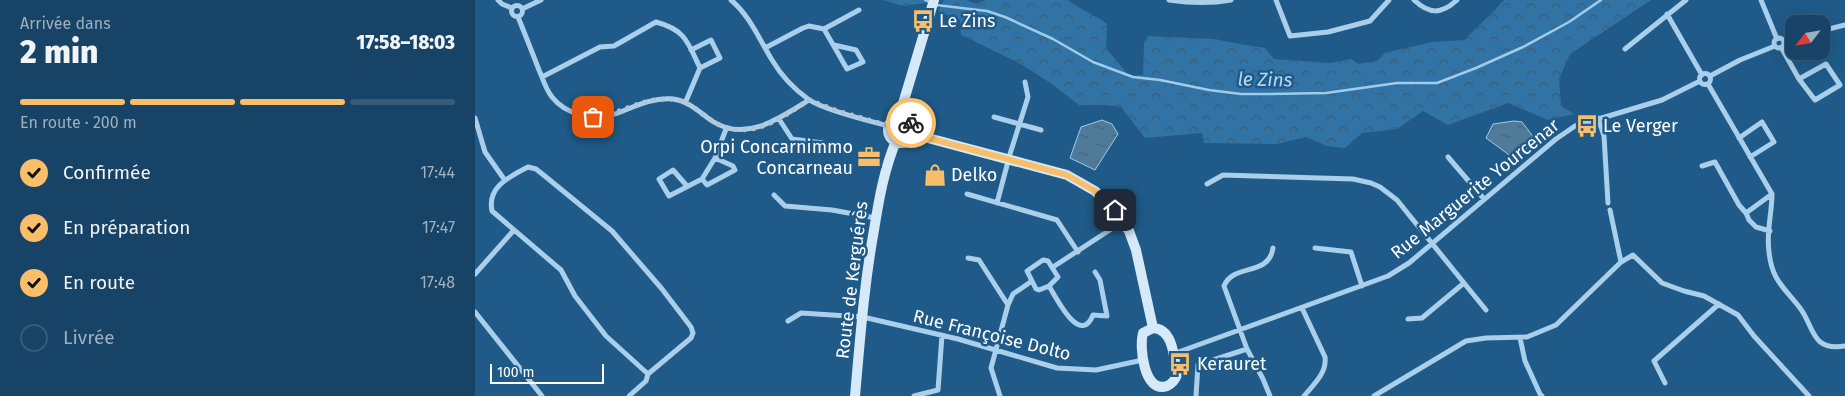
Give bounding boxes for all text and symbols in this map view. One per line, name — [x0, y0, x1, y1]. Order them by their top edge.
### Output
bus stop icon: Le Zins — [910, 8, 936, 34]
place label: Le Zins — [939, 10, 996, 32]
text: Arrivée dans — [20, 14, 111, 33]
north arrow — [1785, 15, 1830, 60]
map controls — [1785, 15, 1830, 60]
text: 17:58–18:03 — [356, 31, 455, 54]
text: 2 min — [20, 33, 98, 71]
water label: le Zins — [1237, 68, 1293, 91]
pin — [572, 96, 614, 138]
courier — [886, 98, 936, 148]
icon: bag — [579, 103, 607, 131]
icon: bike — [897, 109, 925, 137]
text: En route · 200 m — [20, 113, 137, 132]
bus stop icon: Le Verger — [1574, 113, 1600, 139]
street label: Rue Marguerite Yourcenar — [1386, 114, 1564, 264]
place label: Le Verger — [1603, 115, 1678, 137]
place label: Orpi Concarnimmo Concarneau — [700, 136, 853, 179]
office icon: Orpi Concarnimmo Concarneau — [856, 144, 882, 170]
icon: check — [20, 159, 48, 187]
text: Confirmée — [63, 161, 151, 184]
shop icon: Delko — [922, 162, 948, 188]
text: 17:44 — [420, 163, 455, 182]
place label: Delko — [951, 164, 997, 186]
pin — [1094, 189, 1136, 231]
icon: home — [1101, 196, 1129, 224]
street label: Route de Kerguérès — [831, 200, 873, 360]
icon: check — [20, 214, 48, 242]
text: En préparation — [63, 216, 190, 239]
text: 17:47 — [422, 218, 455, 237]
icon: check — [20, 269, 48, 297]
text: En route — [63, 271, 135, 294]
text: 17:48 — [420, 273, 455, 292]
street label: Rue Françoise Dolto — [911, 305, 1073, 365]
text: Livrée — [63, 326, 115, 349]
bus stop icon: Kerauret — [1167, 351, 1193, 377]
place label: Kerauret — [1197, 353, 1267, 375]
scale bar — [490, 361, 604, 384]
text: 100 m — [497, 364, 534, 381]

